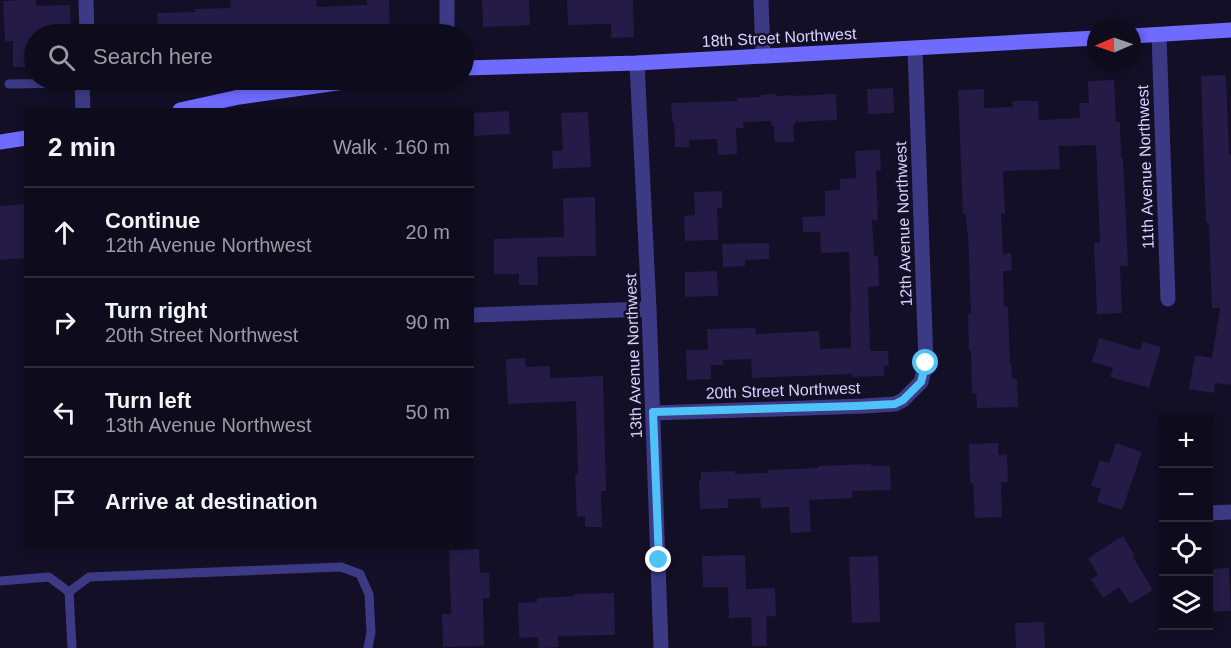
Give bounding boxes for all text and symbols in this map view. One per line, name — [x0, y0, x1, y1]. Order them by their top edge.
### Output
north arrow — [1087, 18, 1141, 72]
search box — [24, 24, 474, 90]
street label: 18th Street Northwest — [701, 25, 857, 50]
icon: search — [45, 41, 78, 74]
text: Search here — [93, 44, 213, 69]
street label: 11th Avenue Northwest — [1134, 84, 1157, 249]
text: 2 min — [48, 132, 116, 162]
text: Walk · 160 m — [333, 136, 450, 158]
street label: 12th Avenue Northwest — [892, 141, 915, 307]
text: Continue — [105, 208, 200, 233]
icon: ahead — [48, 216, 81, 249]
text: 20 m — [406, 221, 450, 243]
text: 12th Avenue Northwest — [105, 234, 311, 256]
street label: 13th Avenue Northwest — [622, 273, 645, 439]
text: Turn right — [105, 298, 207, 323]
icon: right — [48, 306, 81, 339]
text: 90 m — [406, 311, 450, 333]
text: 20th Street Northwest — [105, 324, 298, 346]
route start — [912, 349, 938, 375]
street label: 20th Street Northwest — [705, 379, 861, 402]
text: Turn left — [105, 388, 191, 413]
icon: left — [48, 396, 81, 429]
text: 50 m — [406, 401, 450, 423]
text: 13th Avenue Northwest — [105, 414, 311, 436]
map controls — [1159, 414, 1213, 630]
button: + — [1159, 414, 1213, 468]
button: − — [1159, 468, 1213, 522]
icon: arrive — [48, 486, 81, 519]
text: Arrive at destination — [105, 489, 318, 514]
button: locate — [1159, 522, 1213, 576]
route end — [645, 546, 671, 572]
button: layers — [1159, 576, 1213, 630]

